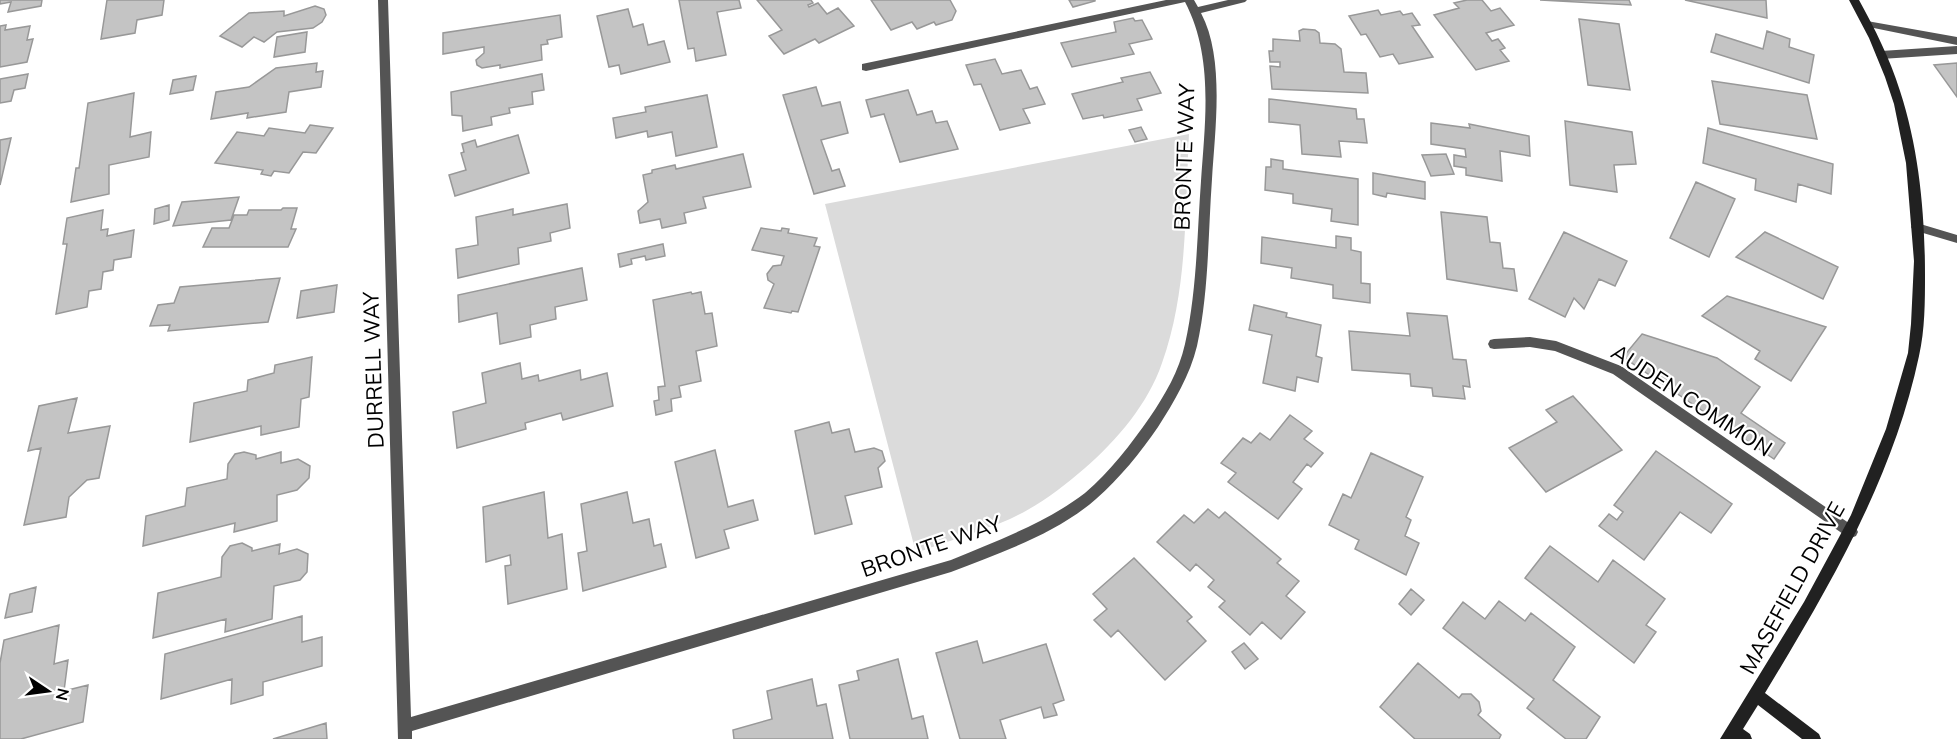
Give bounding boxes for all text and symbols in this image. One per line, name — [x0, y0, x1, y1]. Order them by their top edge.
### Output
street label: BRONTE WAY — [1167, 83, 1201, 231]
street label: DURRELL WAY — [356, 290, 390, 449]
street label: AUDEN COMMON — [1606, 337, 1778, 463]
street label: MASEFIELD DRIVE — [1733, 497, 1851, 679]
street label: BRONTE WAY — [857, 509, 1006, 583]
north arrow — [18, 661, 78, 721]
text: N — [52, 686, 74, 703]

